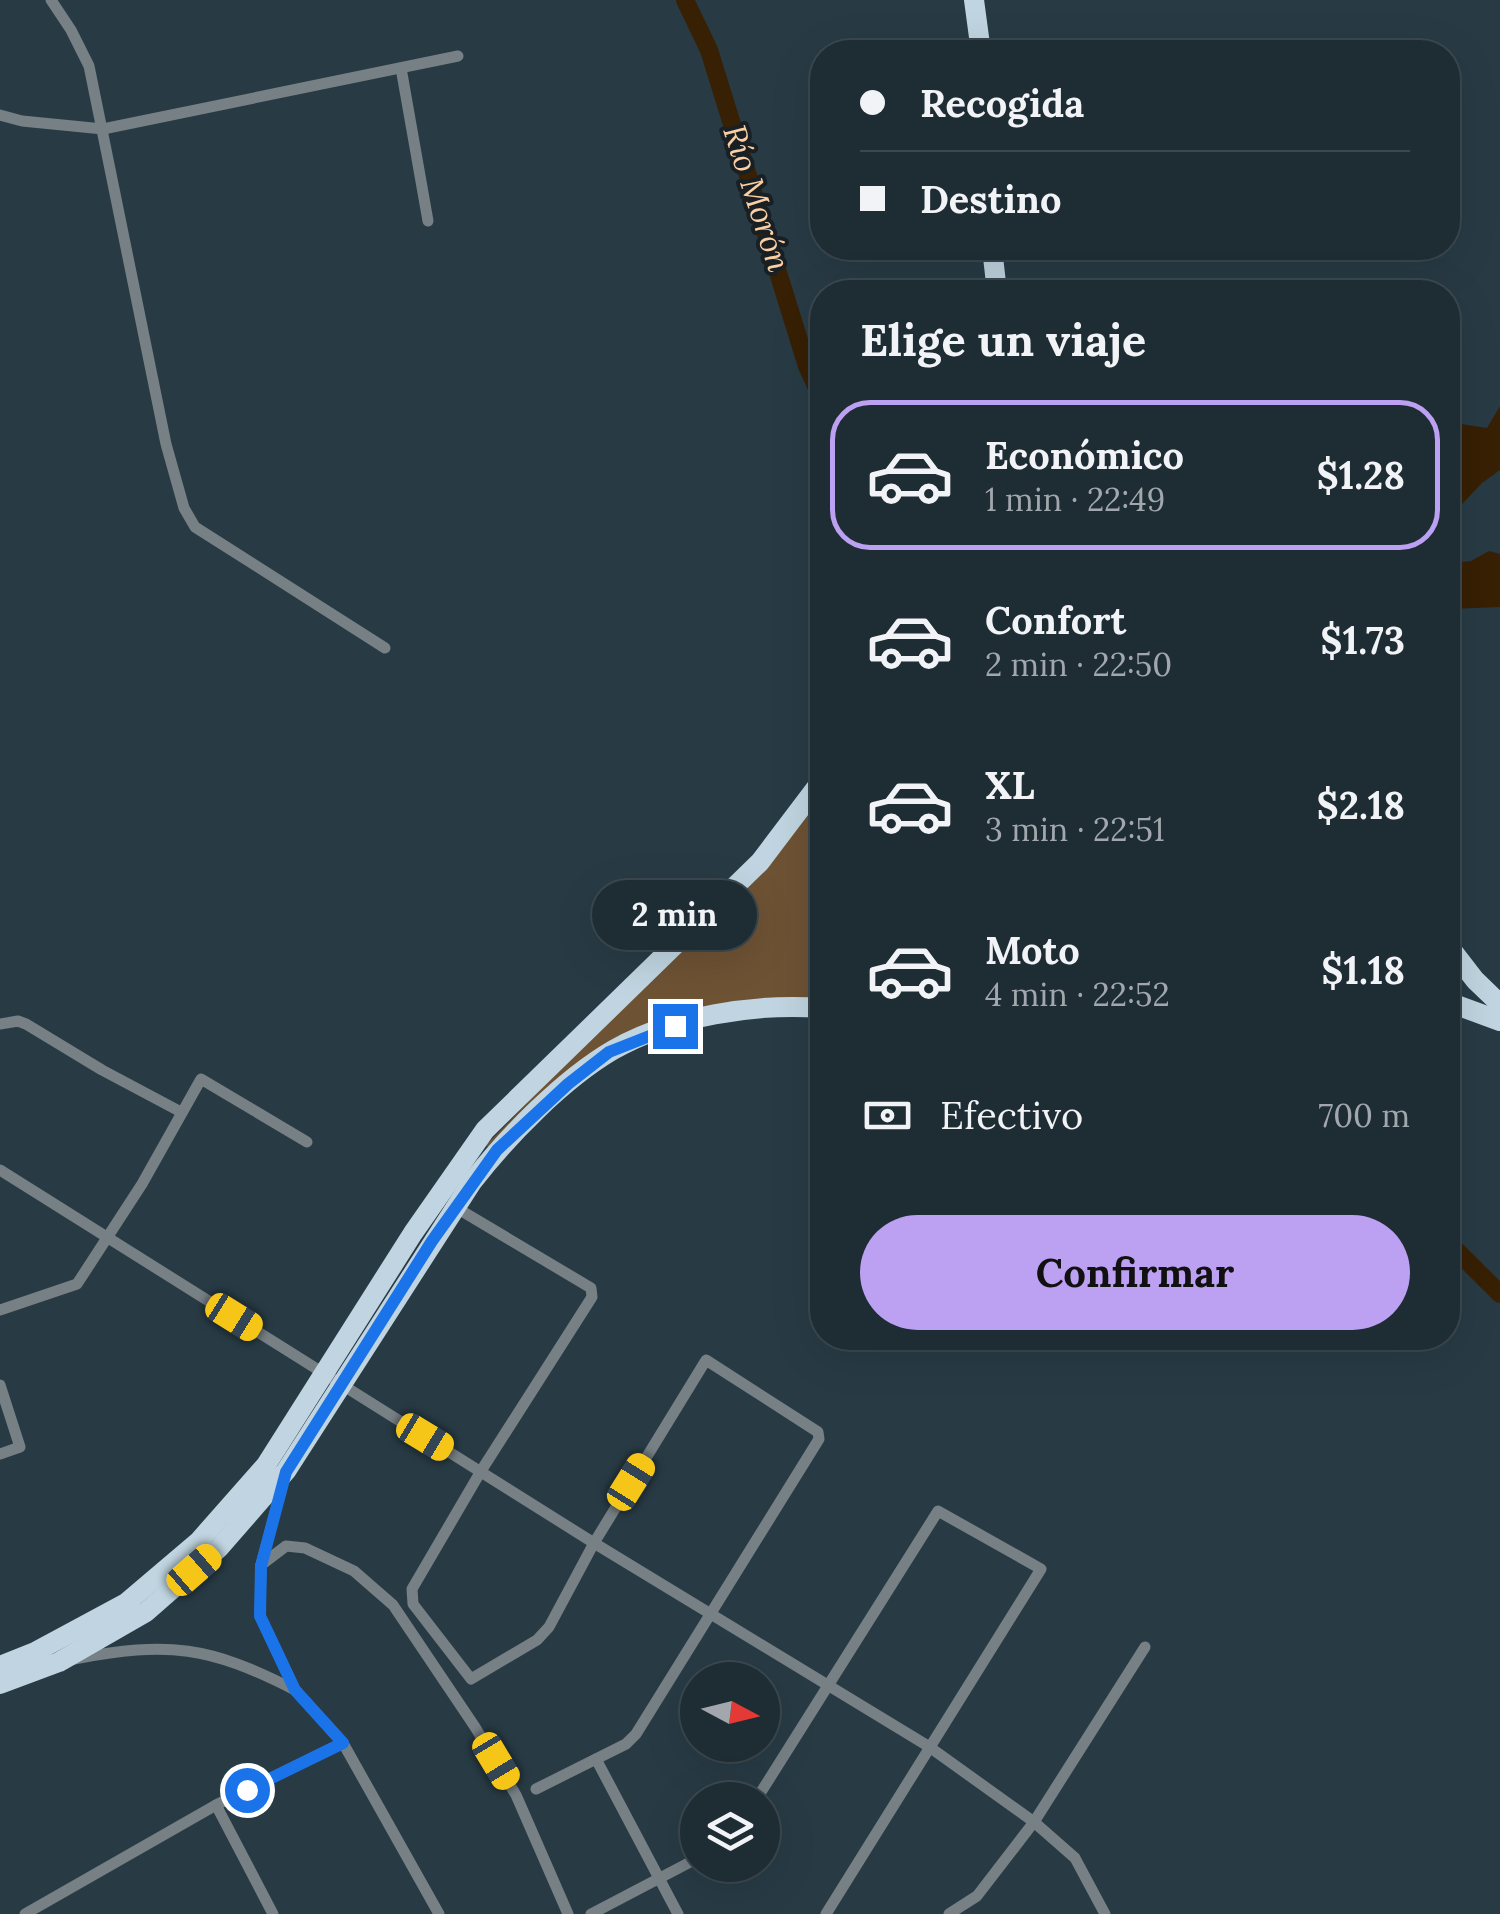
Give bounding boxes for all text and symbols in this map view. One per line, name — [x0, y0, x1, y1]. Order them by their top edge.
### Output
text: Recogida — [920, 79, 1084, 127]
water label: Río Morón — [714, 120, 800, 277]
text: Destino — [920, 175, 1062, 223]
text: Elige un viaje — [860, 311, 1146, 368]
icon: car — [865, 430, 955, 520]
text: Económico — [985, 431, 1184, 479]
text: $1.28 — [1316, 451, 1405, 499]
text: 1 min · 22:49 — [985, 479, 1165, 520]
icon: car — [865, 595, 955, 685]
text: Confort — [985, 596, 1126, 644]
text: $1.73 — [1320, 616, 1405, 664]
text: 2 min · 22:50 — [985, 644, 1172, 685]
icon: car — [865, 760, 955, 850]
text: XL — [985, 761, 1035, 809]
text: $2.18 — [1316, 781, 1405, 829]
text: 3 min · 22:51 — [985, 809, 1165, 850]
callout: 2 min — [592, 881, 758, 951]
text: 2 min — [632, 894, 717, 935]
icon: car — [865, 925, 955, 1015]
text: Moto — [985, 926, 1080, 974]
text: $1.18 — [1321, 946, 1405, 994]
text: 4 min · 22:52 — [985, 974, 1170, 1015]
route end — [653, 1004, 698, 1049]
icon: cash — [860, 1088, 915, 1143]
text: Efectivo — [940, 1091, 1083, 1139]
text: 700 m — [1318, 1095, 1410, 1136]
button: Confirmar — [860, 1215, 1410, 1330]
car — [201, 1288, 267, 1346]
car — [392, 1409, 458, 1465]
car — [602, 1449, 660, 1515]
car — [162, 1539, 226, 1601]
north arrow — [680, 1662, 780, 1762]
map controls — [680, 1662, 780, 1882]
car — [468, 1728, 524, 1794]
route start — [225, 1768, 270, 1813]
button: layers — [680, 1782, 780, 1882]

